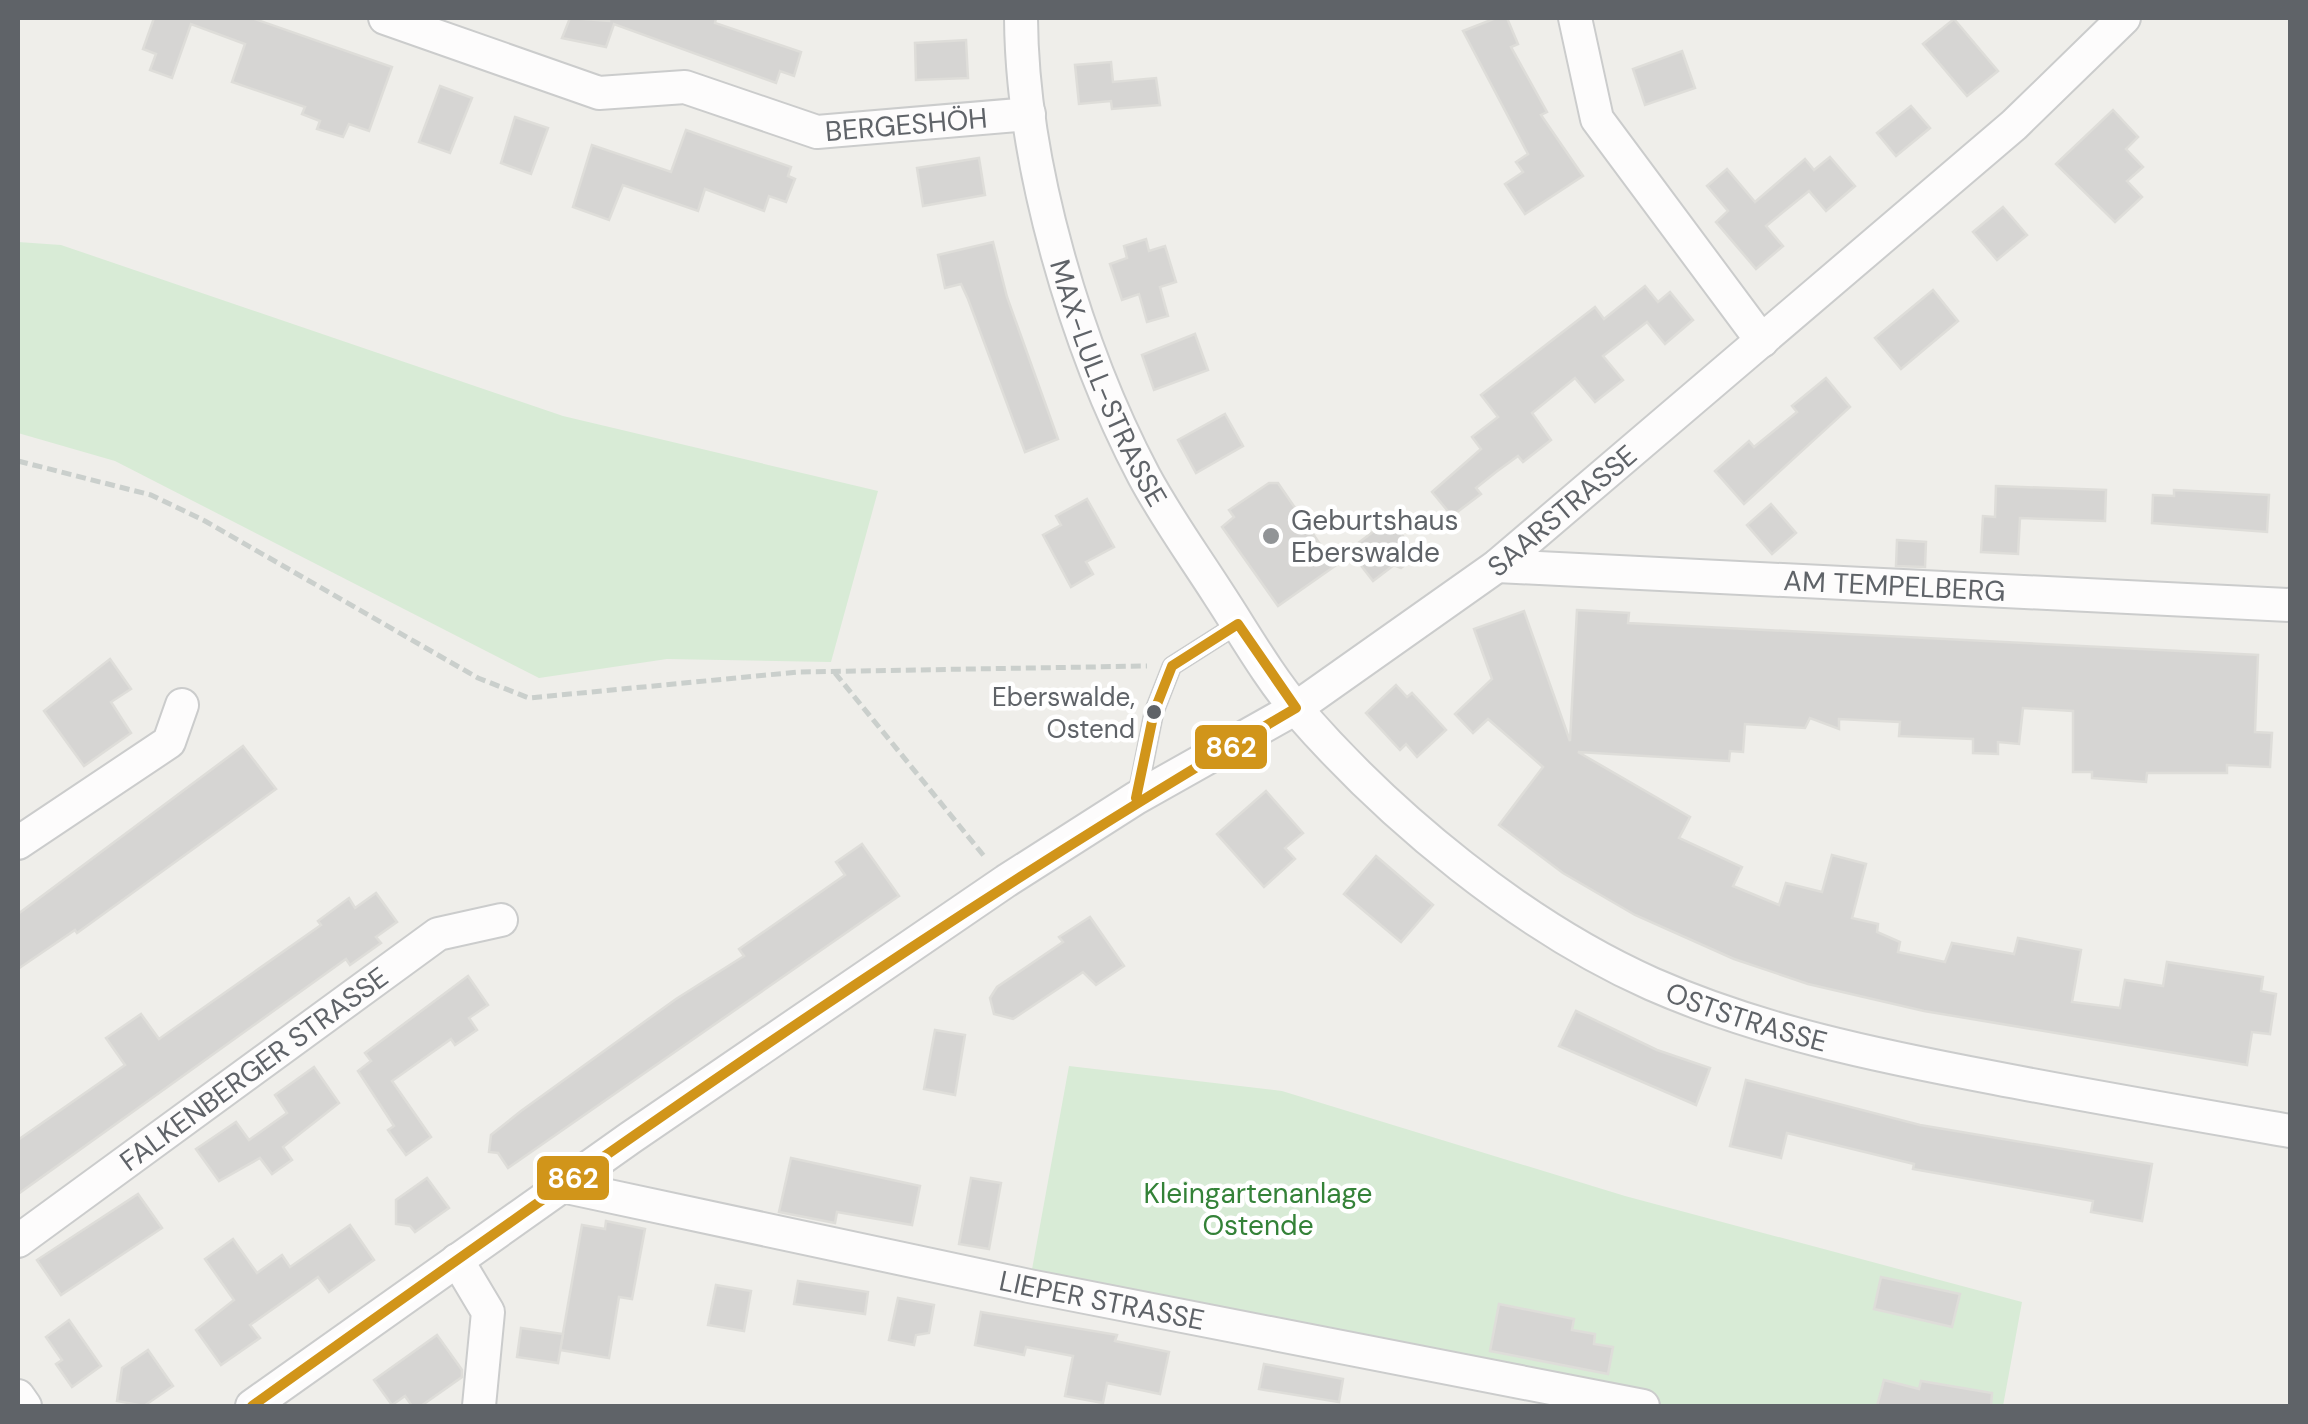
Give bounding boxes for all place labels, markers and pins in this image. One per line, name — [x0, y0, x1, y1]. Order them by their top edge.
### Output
place label: Geburtshaus Eberswalde — [1291, 502, 1459, 571]
marker: Geburtshaus Eberswalde — [1260, 525, 1282, 547]
place label: Eberswalde, Ostend — [992, 680, 1135, 746]
marker: Eberswalde, Ostend — [1144, 702, 1164, 722]

